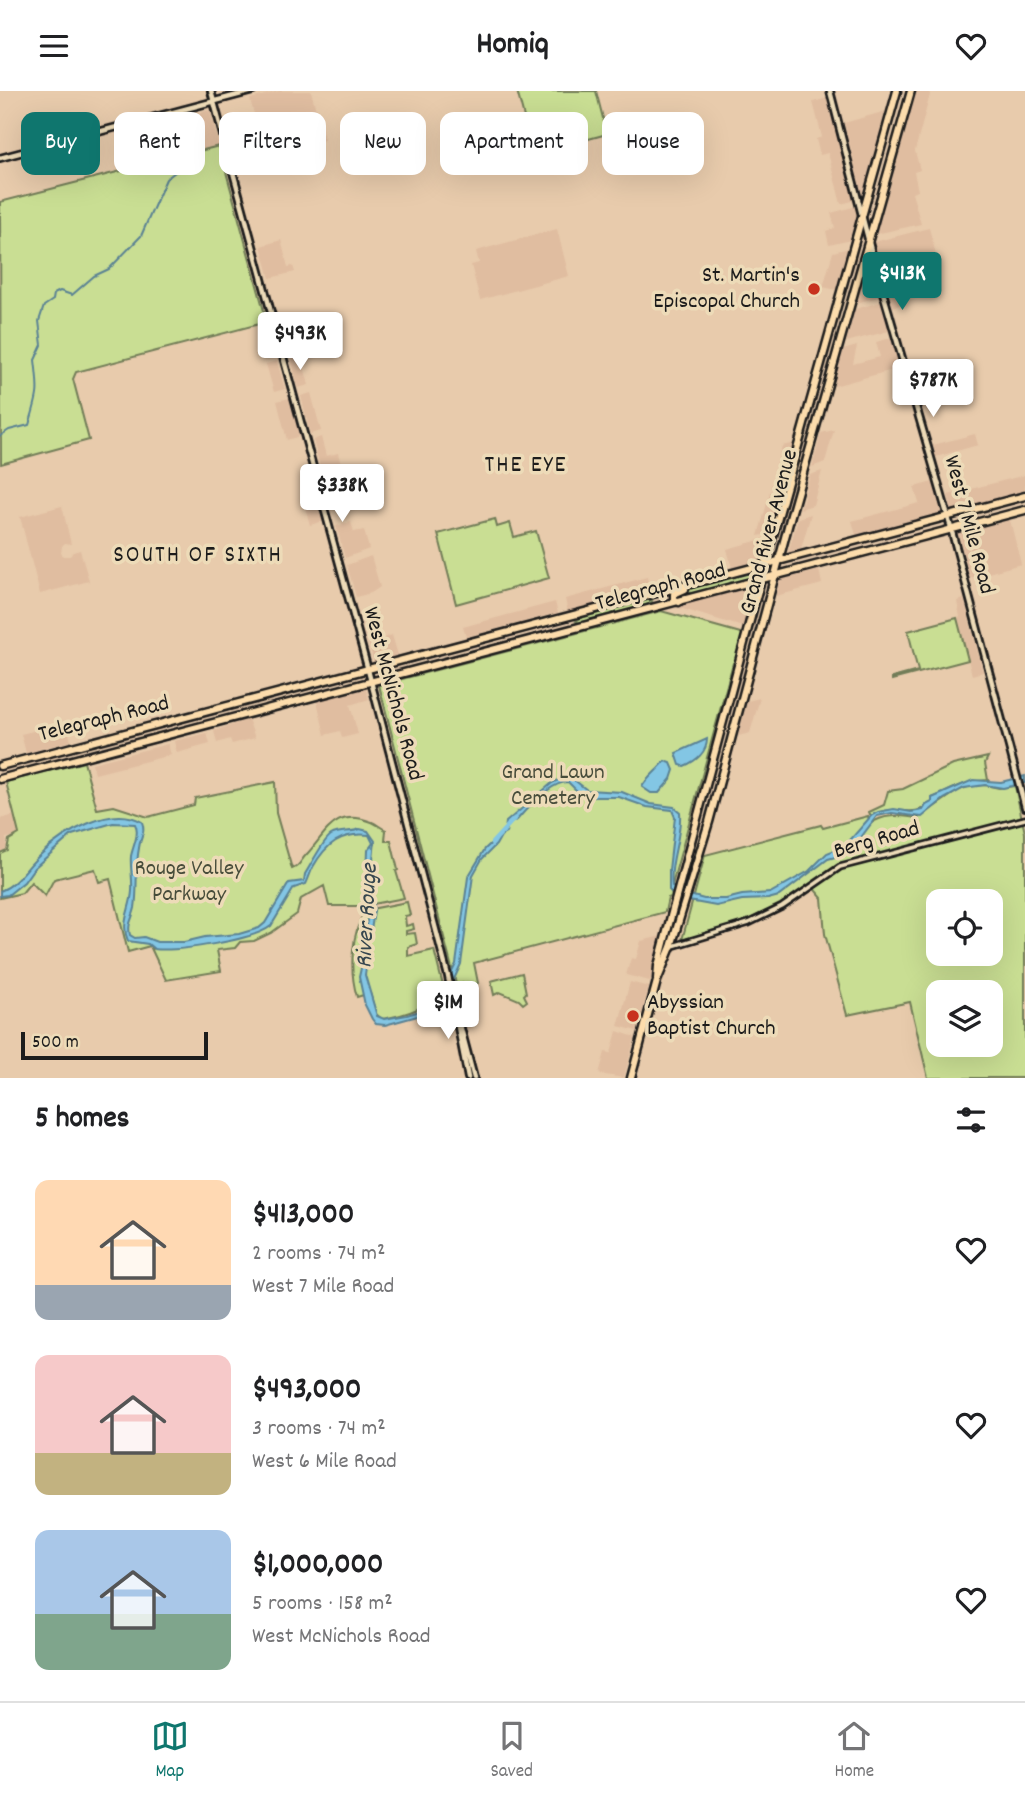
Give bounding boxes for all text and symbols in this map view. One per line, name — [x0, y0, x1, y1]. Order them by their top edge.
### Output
text: Homiq — [476, 23, 549, 69]
icon: menu — [35, 27, 73, 65]
icon: heart — [952, 27, 990, 65]
chip: Buy — [21, 112, 100, 175]
chip: Rent — [114, 112, 205, 175]
chip: Filters — [219, 112, 326, 175]
chip: New — [340, 112, 426, 175]
chip: Apartment — [440, 112, 588, 175]
chip: House — [602, 112, 704, 175]
pin: $413K — [853, 253, 951, 312]
text: $413K — [878, 258, 926, 291]
place label: St. Martin's Episcopal Church — [653, 260, 800, 319]
marker: St. Martin's Episcopal Church — [806, 281, 822, 297]
pin: $493K — [251, 313, 349, 372]
text: $493K — [274, 318, 326, 351]
pin: $787K — [884, 359, 982, 419]
text: $787K — [908, 365, 958, 398]
street label: Grand River Avenue — [732, 446, 808, 618]
district label: THE EYE — [485, 449, 567, 483]
street label: West 7 Mile Road — [934, 452, 1002, 598]
pin: $338K — [293, 465, 391, 524]
text: $338K — [316, 470, 368, 503]
district label: SOUTH OF SIXTH — [113, 539, 283, 573]
street label: Telegraph Road — [592, 555, 730, 621]
street label: West McNichols Road — [353, 604, 431, 784]
street label: Telegraph Road — [35, 688, 173, 752]
park label: Grand Lawn Cemetery — [501, 757, 605, 816]
street label: Berg Road — [830, 813, 924, 869]
park label: Rouge Valley Parkway — [134, 853, 244, 912]
water label: River Rouge — [348, 861, 388, 969]
map controls — [926, 889, 1003, 1057]
button: locate — [926, 889, 1003, 966]
button: layers — [926, 980, 1003, 1057]
pin: $1M — [414, 981, 482, 1041]
text: $1M — [433, 987, 463, 1020]
place label: Abyssian Baptist Church — [647, 987, 776, 1046]
marker: Abyssian Baptist Church — [625, 1008, 641, 1024]
scale bar — [21, 1029, 208, 1061]
text: 500 m — [32, 1030, 79, 1057]
text: 5 homes — [35, 1099, 129, 1142]
icon: filters — [952, 1101, 990, 1139]
text: $413,000 — [252, 1195, 354, 1238]
icon: home — [91, 1208, 175, 1292]
icon: heart — [952, 1231, 990, 1269]
text: 2 rooms · 74 m² — [252, 1238, 385, 1271]
text: West 7 Mile Road — [252, 1271, 394, 1304]
text: $493,000 — [252, 1370, 361, 1413]
icon: home — [91, 1383, 175, 1467]
icon: heart — [952, 1406, 990, 1444]
text: 3 rooms · 74 m² — [252, 1413, 386, 1446]
text: West 6 Mile Road — [252, 1446, 397, 1479]
text: $1,000,000 — [252, 1545, 383, 1588]
icon: home — [91, 1558, 175, 1642]
icon: heart — [952, 1581, 990, 1619]
text: 5 rooms · 158 m² — [252, 1588, 393, 1621]
text: West McNichols Road — [252, 1621, 431, 1654]
tab: Map — [151, 1717, 189, 1786]
tab: Saved — [490, 1717, 533, 1786]
tab: Home — [835, 1717, 874, 1786]

